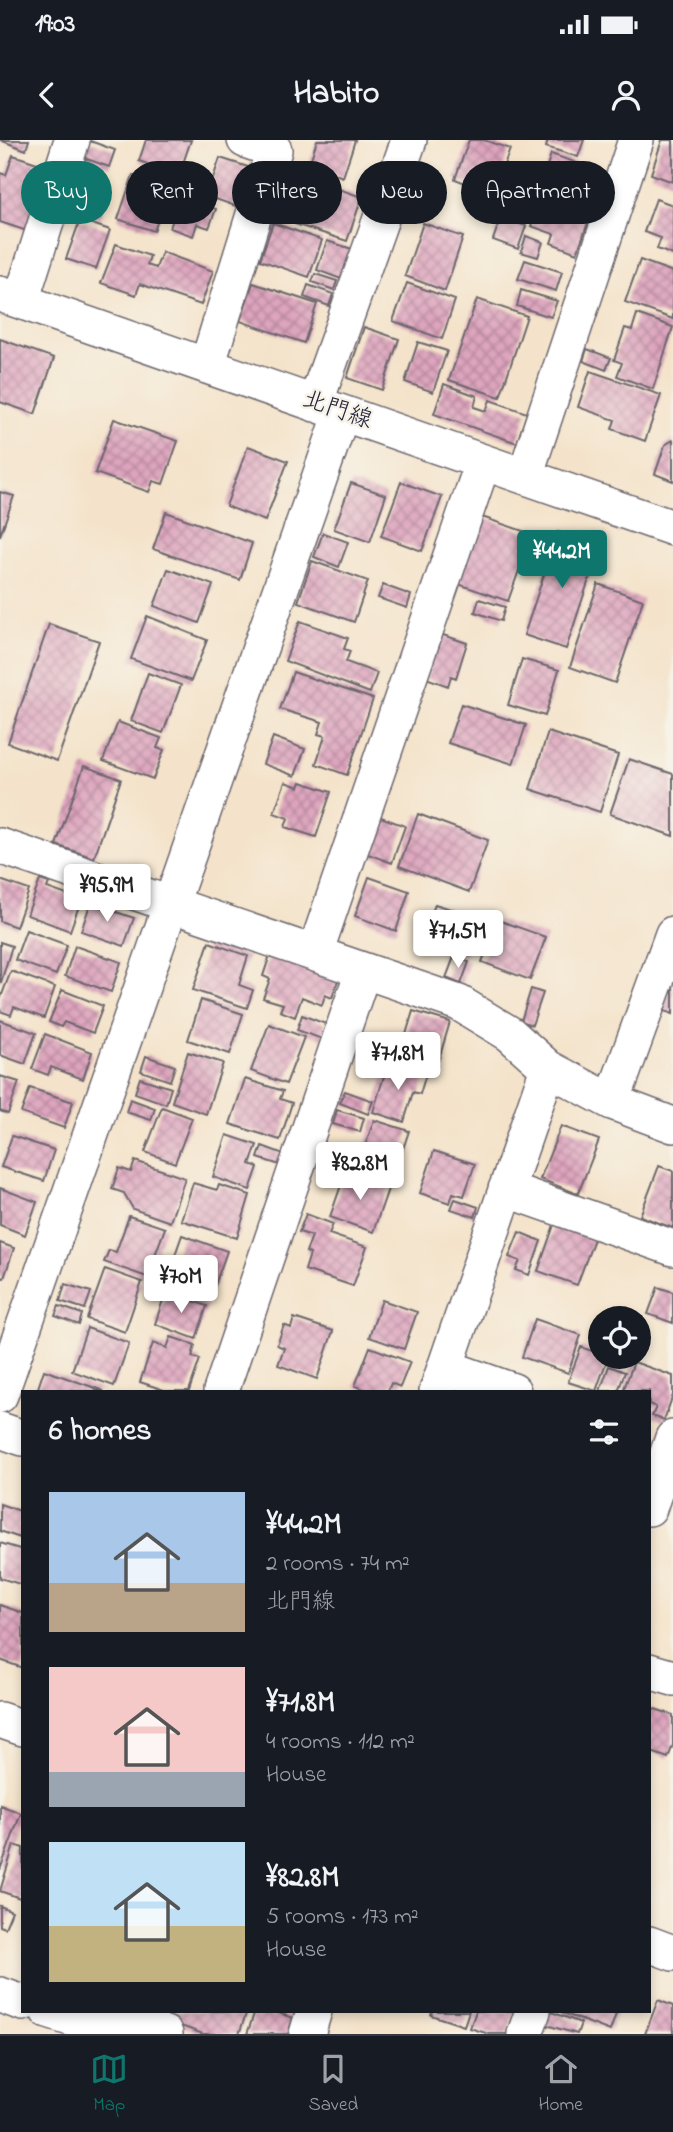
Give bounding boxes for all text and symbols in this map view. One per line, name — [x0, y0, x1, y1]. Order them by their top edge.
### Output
text: 19:03 — [35, 6, 75, 44]
text: Habito — [294, 71, 379, 118]
icon: back — [28, 76, 66, 114]
icon: person — [607, 76, 645, 114]
chip: Buy — [21, 161, 112, 224]
chip: Rent — [126, 161, 218, 224]
chip: Filters — [232, 161, 342, 224]
chip: New — [356, 161, 447, 224]
chip: Apartment — [461, 161, 615, 224]
street label: 北門線 — [297, 383, 377, 439]
pin: ¥44.2M — [505, 531, 619, 590]
text: ¥44.2M — [533, 536, 591, 569]
pin: ¥95.9M — [50, 864, 164, 924]
text: ¥95.9M — [80, 870, 134, 903]
pin: ¥71.5M — [401, 910, 515, 970]
text: ¥71.5M — [429, 916, 487, 949]
pin: ¥71.8M — [341, 1032, 455, 1092]
text: ¥71.8M — [371, 1038, 425, 1071]
pin: ¥82.8M — [303, 1142, 417, 1202]
text: ¥82.8M — [332, 1148, 388, 1181]
pin: ¥70M — [140, 1256, 222, 1315]
text: ¥70M — [160, 1261, 202, 1294]
map controls — [588, 1306, 651, 1369]
button: locate — [588, 1306, 651, 1369]
text: 6 homes — [49, 1410, 152, 1454]
icon: filters — [585, 1413, 623, 1451]
text: ¥44.2M — [266, 1504, 342, 1548]
icon: home — [105, 1520, 189, 1604]
text: 2 rooms · 74 m² — [266, 1548, 410, 1581]
text: 北門線 — [266, 1586, 335, 1619]
text: ¥71.8M — [266, 1682, 335, 1726]
icon: home — [105, 1695, 189, 1779]
text: 4 rooms · 112 m² — [266, 1726, 415, 1759]
text: House — [266, 1759, 326, 1792]
text: ¥82.8M — [266, 1857, 339, 1901]
icon: home — [105, 1870, 189, 1954]
text: 5 rooms · 173 m² — [266, 1901, 419, 1934]
text: House — [266, 1934, 326, 1967]
tab: Map — [90, 2050, 128, 2119]
tab: Saved — [309, 2050, 358, 2119]
tab: Home — [539, 2050, 583, 2119]

